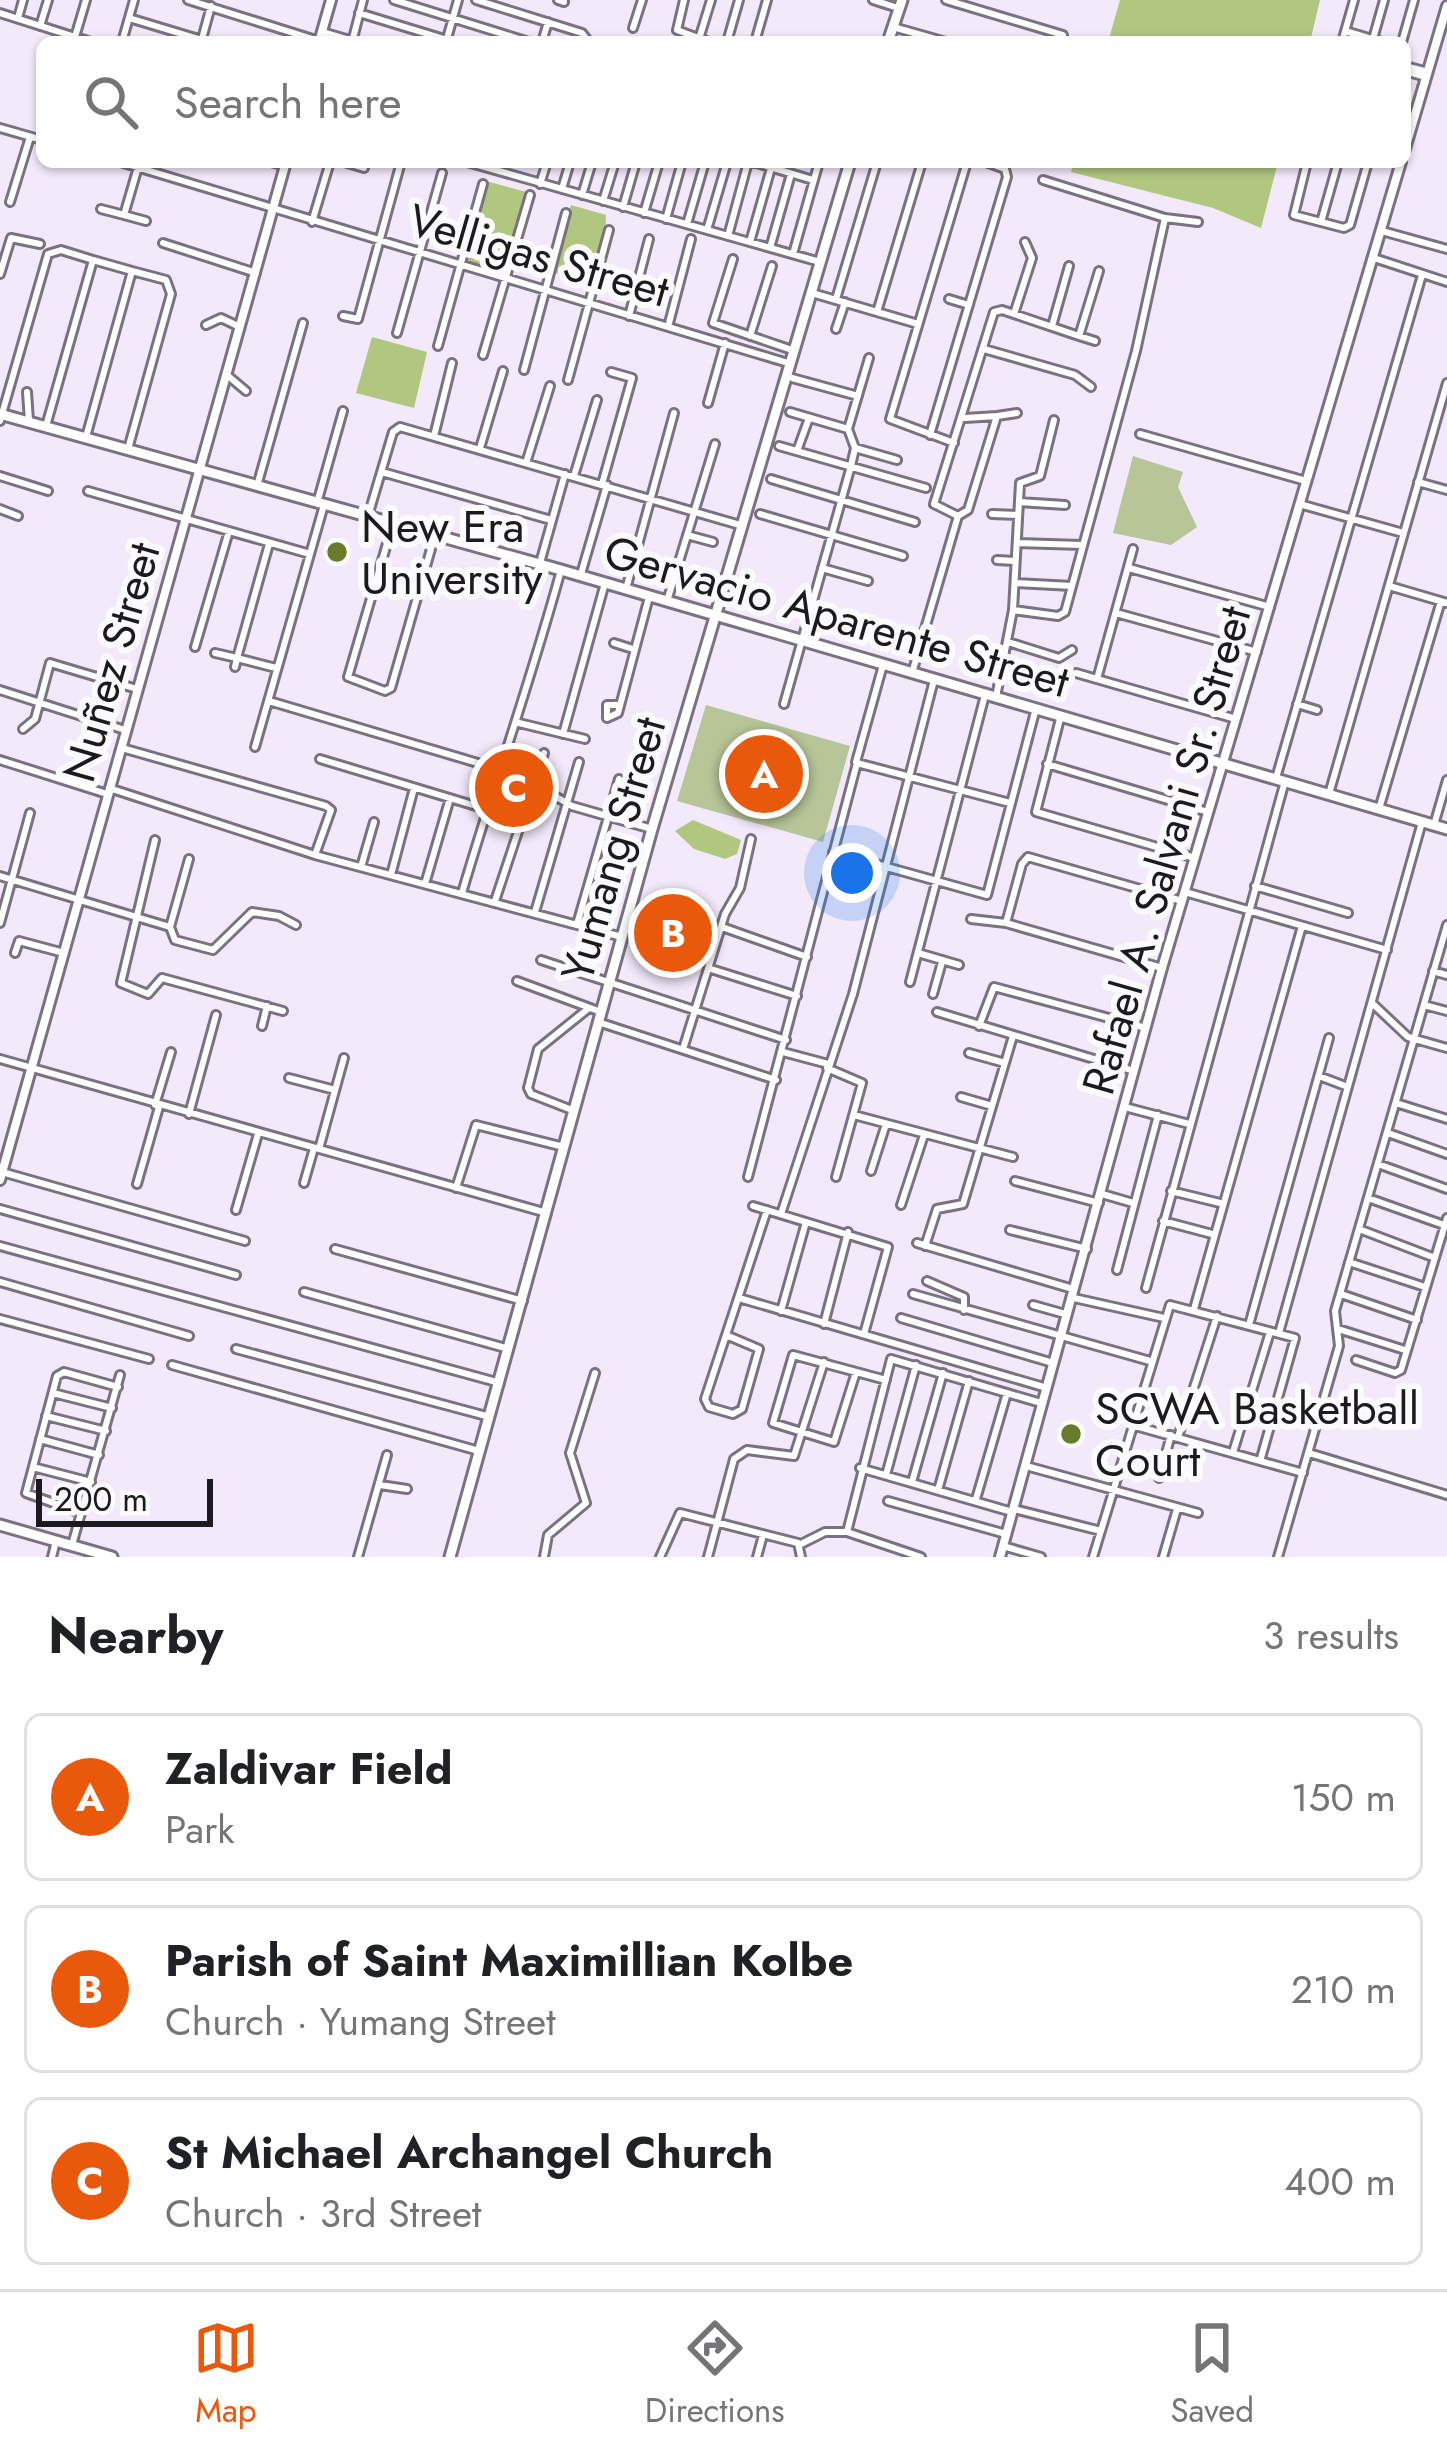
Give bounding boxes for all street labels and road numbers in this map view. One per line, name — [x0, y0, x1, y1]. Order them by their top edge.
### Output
street label: Velligas Street — [401, 187, 677, 324]
street label: Gervacio Aparente Street — [597, 519, 1077, 714]
street label: Nuñez Street — [46, 535, 177, 789]
street label: Rafael A. Salvani Sr. Street — [1066, 598, 1267, 1102]
street label: Yumang Street — [545, 709, 682, 989]

